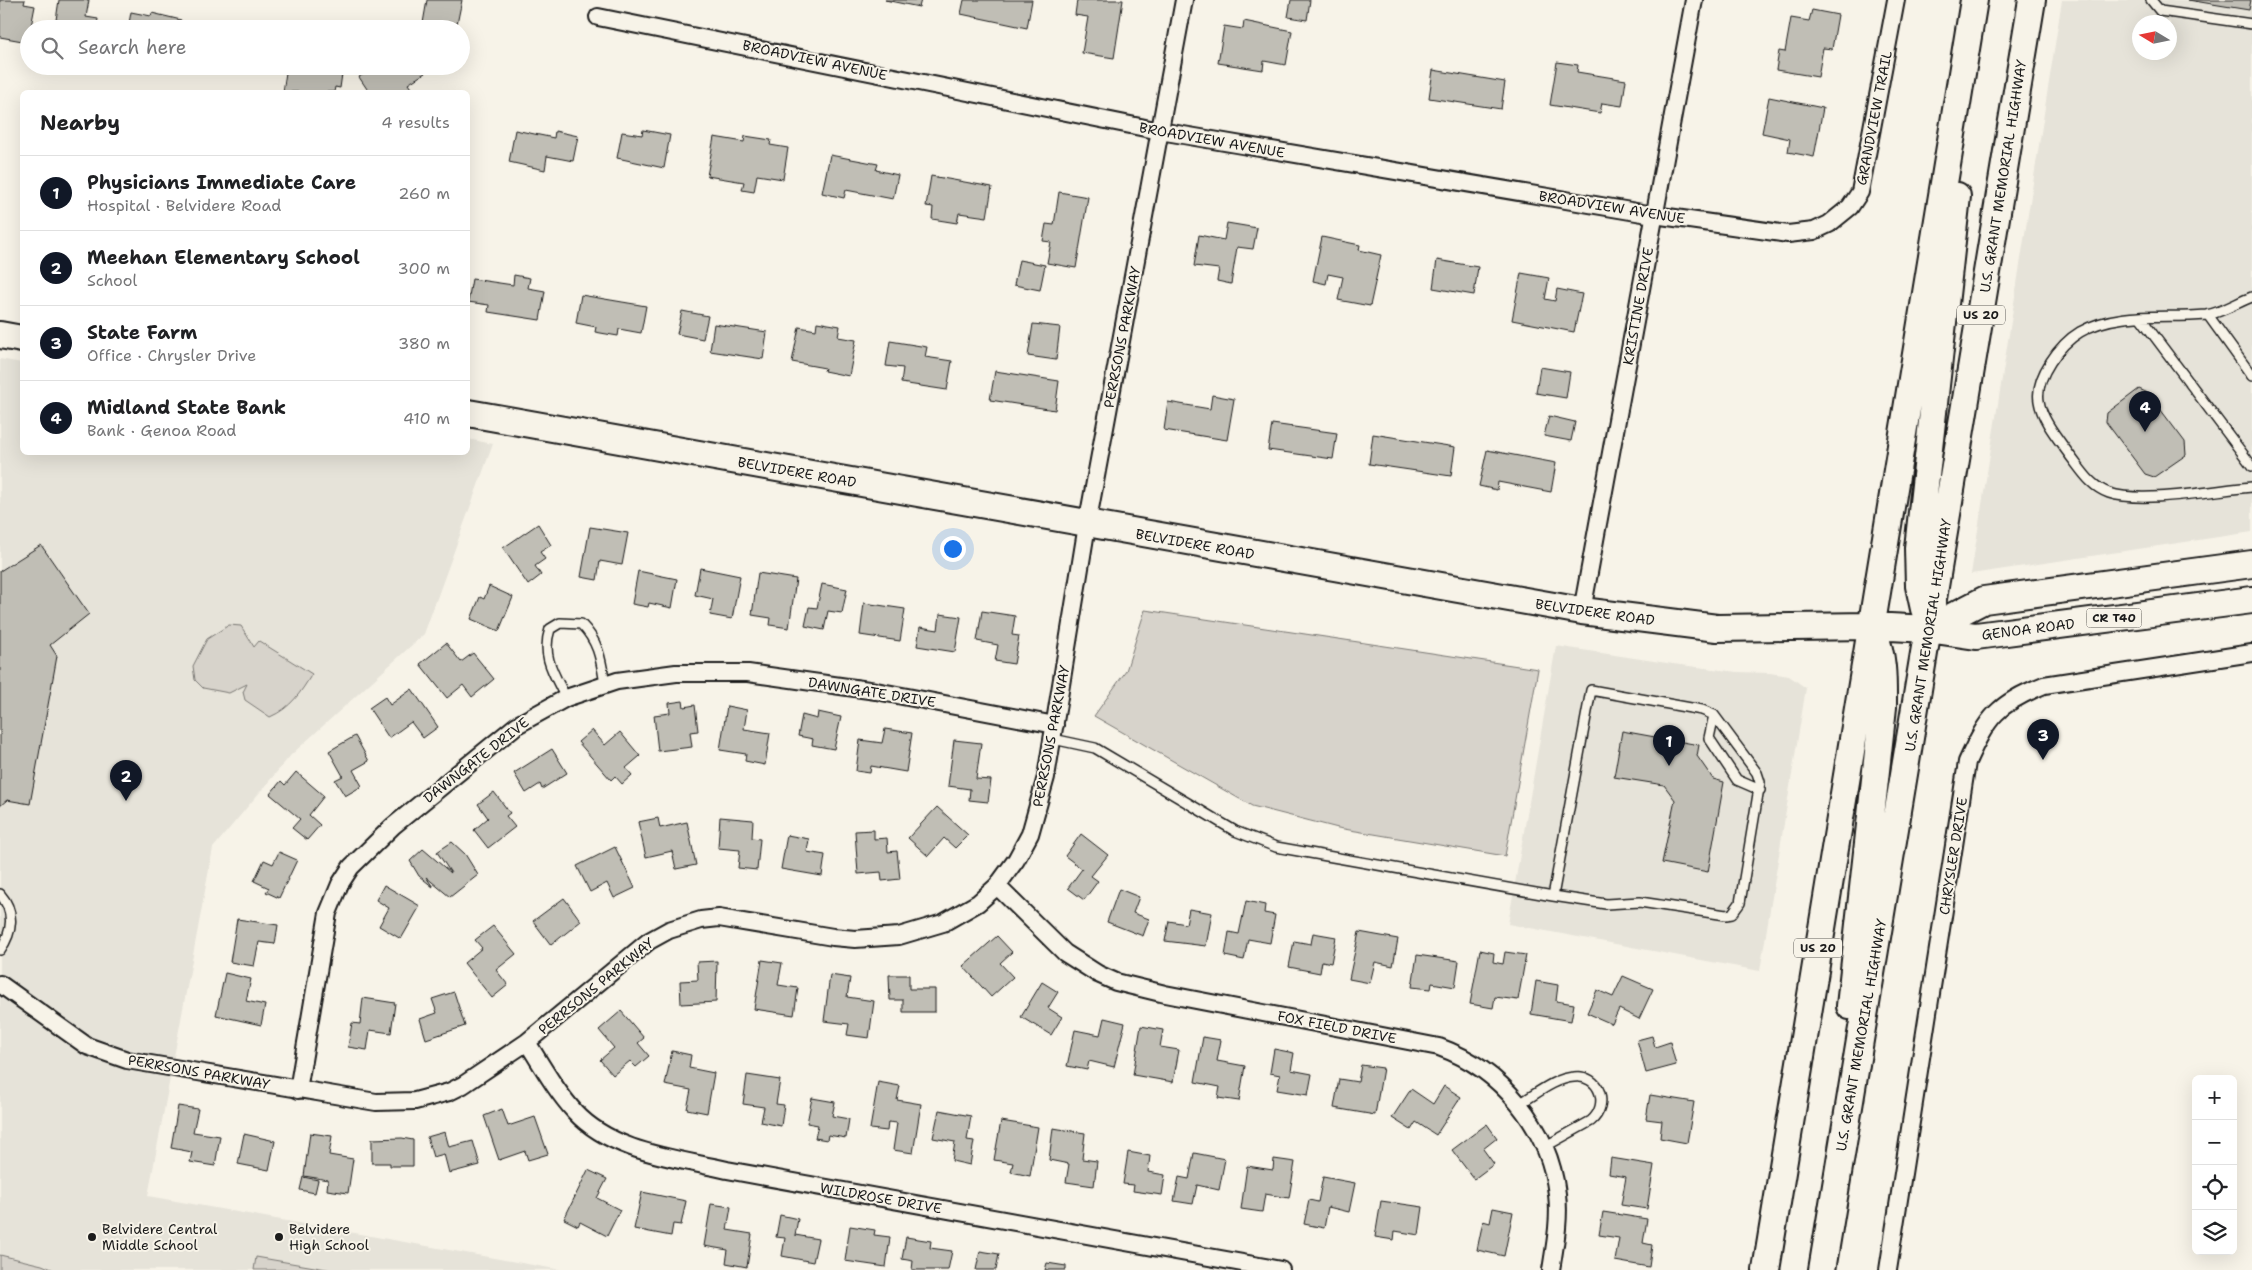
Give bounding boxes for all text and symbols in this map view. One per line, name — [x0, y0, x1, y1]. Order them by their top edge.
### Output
north arrow — [2132, 15, 2177, 60]
search box — [20, 20, 470, 75]
icon: search — [38, 34, 66, 62]
text: Search here — [78, 35, 187, 60]
street label: BROADVIEW AVENUE — [741, 36, 889, 84]
street label: GRANDVIEW TRAIL — [1852, 49, 1896, 187]
street label: U.S. GRANT MEMORIAL HIGHWAY — [1976, 58, 2030, 294]
text: Nearby — [40, 109, 120, 137]
text: 4 results — [381, 112, 450, 133]
street label: BROADVIEW AVENUE — [1138, 118, 1286, 162]
text: Physicians Immediate Care — [87, 170, 356, 195]
text: 1 — [52, 183, 60, 204]
text: 260 m — [398, 183, 450, 204]
street label: BROADVIEW AVENUE — [1538, 187, 1687, 227]
text: Hospital · Belvidere Road — [87, 195, 281, 216]
text: Meehan Elementary School — [87, 245, 360, 270]
street label: KRISTINE DRIVE — [1619, 245, 1657, 366]
text: 2 — [50, 258, 62, 279]
text: 300 m — [398, 258, 450, 279]
street label: PERRSONS PARKWAY — [1099, 264, 1145, 409]
text: School — [87, 270, 137, 291]
road number: US 20 — [1957, 306, 2005, 324]
text: State Farm — [87, 320, 197, 345]
text: 3 — [50, 333, 62, 354]
text: 380 m — [398, 333, 450, 354]
text: Office · Chrysler Drive — [87, 345, 256, 366]
pin: 4 — [2129, 391, 2161, 432]
text: Midland State Bank — [87, 395, 286, 420]
text: 4 — [50, 408, 62, 429]
text: 410 m — [403, 408, 450, 429]
text: Bank · Genoa Road — [87, 420, 237, 441]
street label: BELVIDERE ROAD — [736, 453, 858, 491]
street label: U.S. GRANT MEMORIAL HIGHWAY — [1901, 517, 1955, 753]
street label: BELVIDERE ROAD — [1134, 525, 1256, 563]
your location — [940, 536, 966, 562]
street label: BELVIDERE ROAD — [1534, 595, 1656, 629]
road number: CR T40 — [2086, 608, 2142, 628]
street label: GENOA ROAD — [1980, 614, 2076, 644]
street label: PERRSONS PARKWAY — [1028, 663, 1074, 808]
street label: DAWNGATE DRIVE — [807, 673, 937, 711]
street label: DAWNGATE DRIVE — [420, 713, 533, 807]
pin: 3 — [2027, 719, 2059, 760]
pin: 1 — [1653, 725, 1685, 766]
pin: 2 — [110, 760, 142, 801]
street label: CHRYSLER DRIVE — [1935, 796, 1971, 916]
street label: U.S. GRANT MEMORIAL HIGHWAY — [1832, 917, 1890, 1153]
street label: PERRSONS PARKWAY — [534, 933, 658, 1038]
road number: US 20 — [1794, 938, 1842, 958]
street label: FOX FIELD DRIVE — [1276, 1007, 1398, 1047]
street label: PERRSONS PARKWAY — [126, 1051, 272, 1093]
map controls — [2192, 1075, 2237, 1255]
button: + — [2192, 1075, 2237, 1120]
button: − — [2192, 1120, 2237, 1165]
button: locate — [2192, 1165, 2237, 1210]
street label: WILDROSE DRIVE — [819, 1178, 944, 1218]
button: layers — [2192, 1210, 2237, 1255]
place label: Belvidere Central Middle School — [102, 1220, 218, 1254]
place label: Belvidere High School — [289, 1220, 370, 1254]
marker: Belvidere Central Middle School — [86, 1231, 98, 1243]
marker: Belvidere High School — [273, 1231, 285, 1243]

